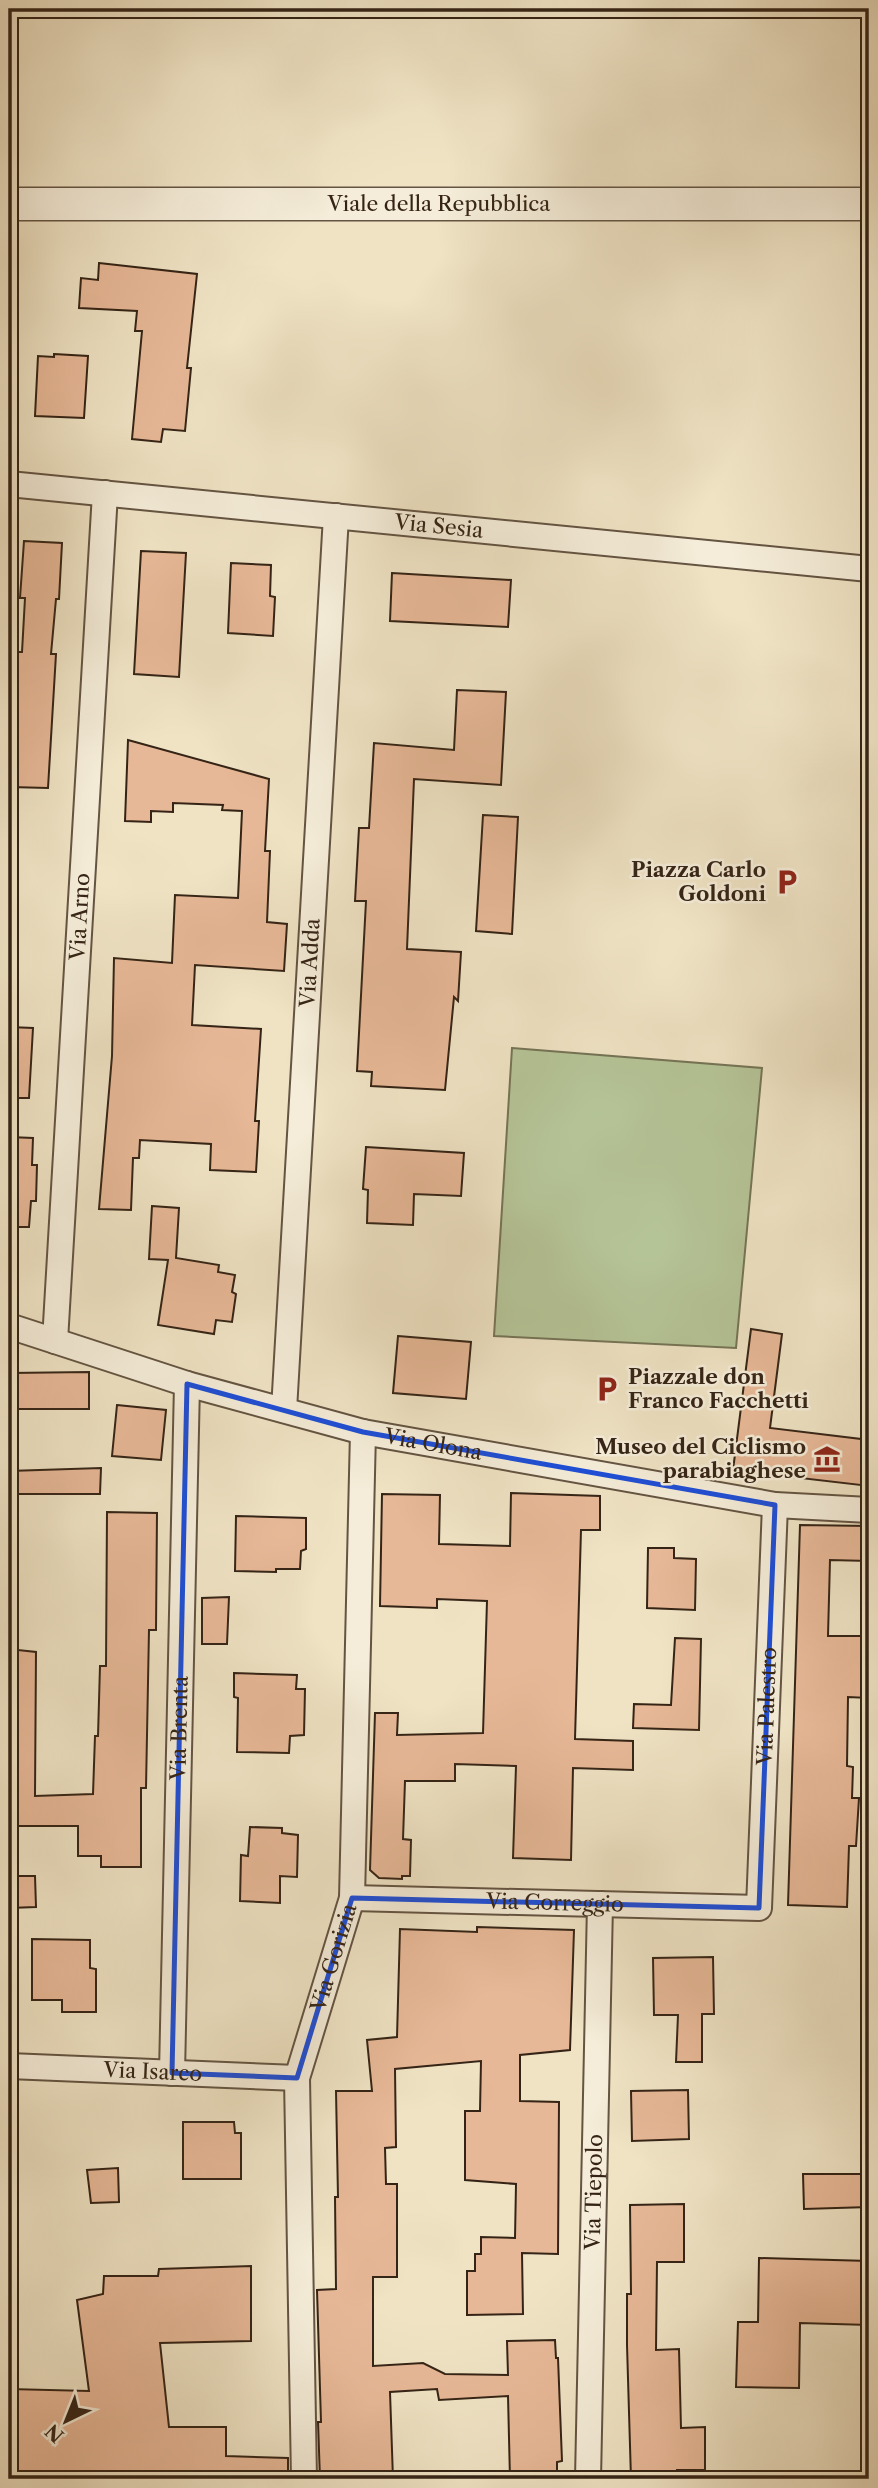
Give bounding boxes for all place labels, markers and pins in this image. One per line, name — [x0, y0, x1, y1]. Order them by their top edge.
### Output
place label: Piazza Carlo Goldoni — [631, 857, 767, 906]
parking icon: Piazza Carlo Goldoni — [772, 867, 802, 897]
place label: Piazzale don Franco Facchetti — [628, 1364, 809, 1413]
parking icon: Piazzale don Franco Facchetti — [592, 1374, 622, 1404]
place label: Museo del Ciclismo parabiaghese — [595, 1434, 806, 1483]
museum icon: Museo del Ciclismo parabiaghese — [812, 1444, 842, 1474]

